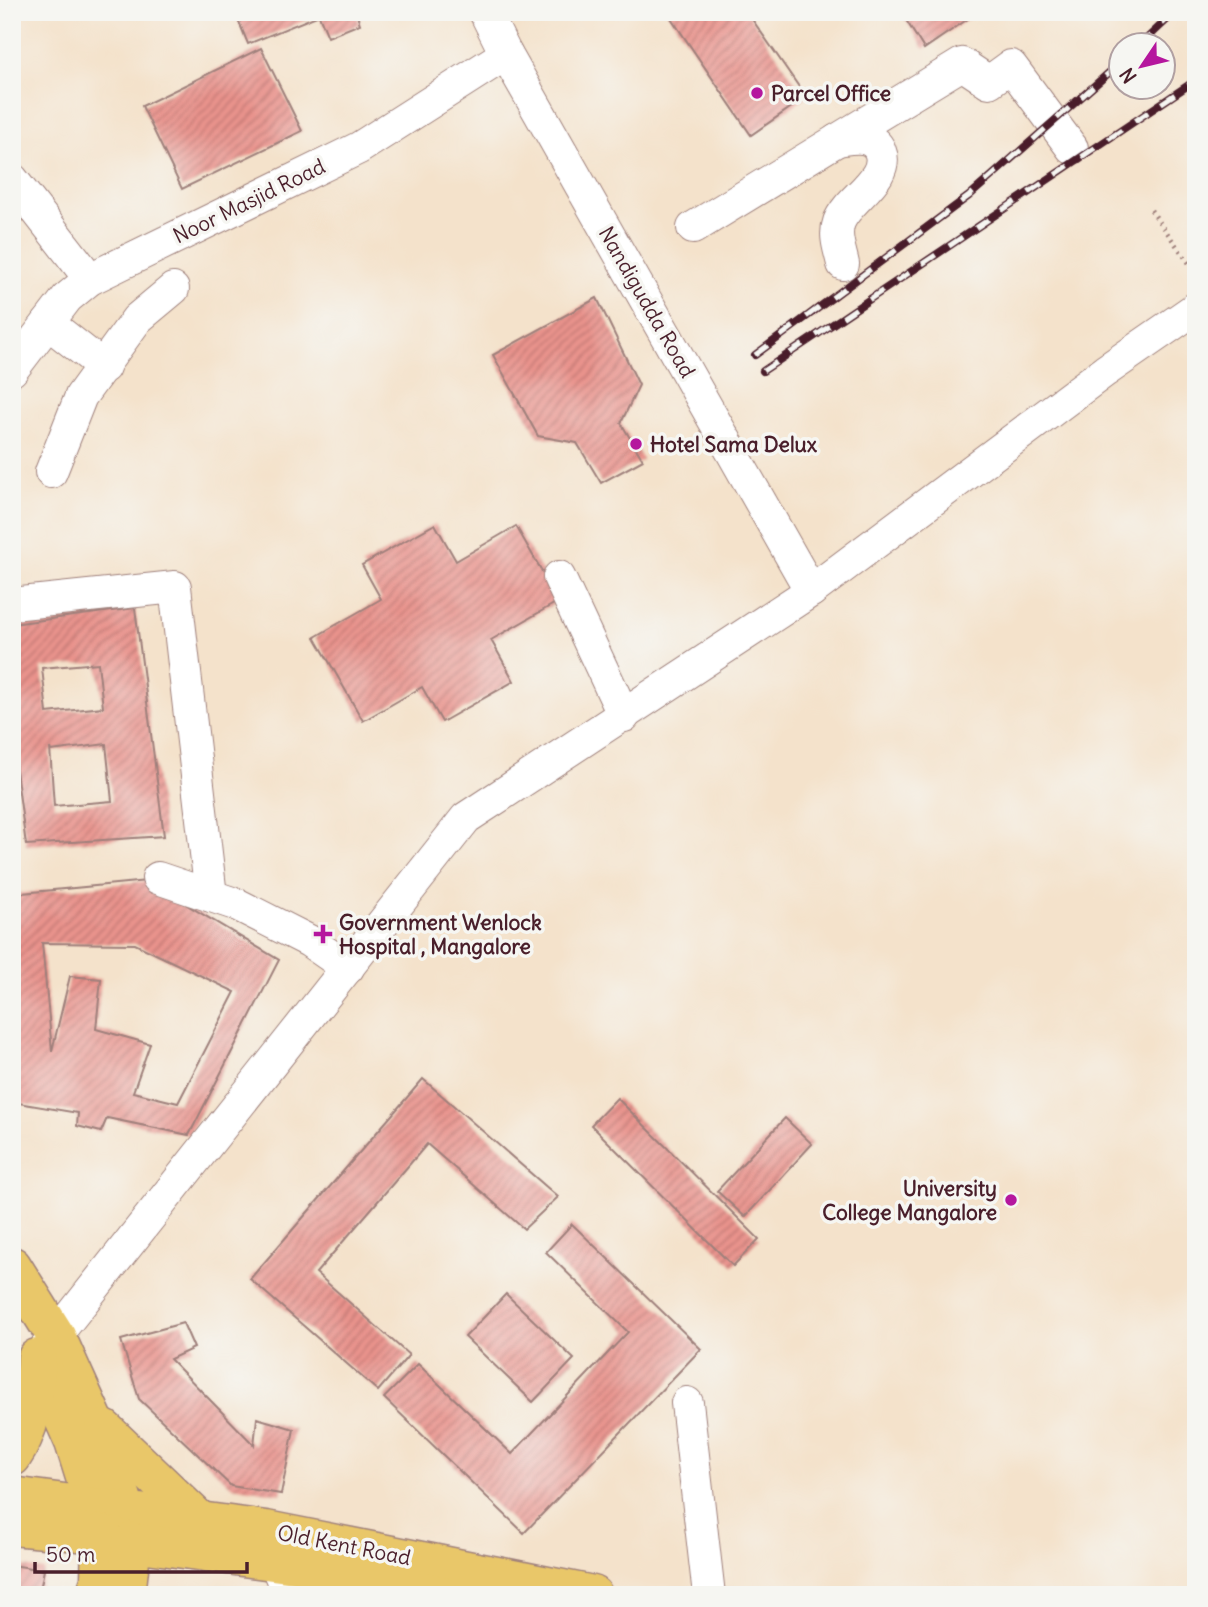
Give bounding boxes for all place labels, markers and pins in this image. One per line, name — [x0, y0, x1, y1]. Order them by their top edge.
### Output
place label: Parcel Office — [771, 80, 891, 107]
marker: Parcel Office — [749, 85, 765, 101]
place label: Hotel Sama Delux — [650, 431, 818, 458]
marker: Hotel Sama Delux — [628, 436, 644, 452]
place label: Government Wenlock Hospital , Mangalore — [339, 909, 542, 960]
marker: Government Wenlock Hospital , Mangalore — [313, 924, 333, 944]
place label: University College Mangalore — [822, 1175, 997, 1226]
marker: University College Mangalore — [1003, 1192, 1019, 1208]

